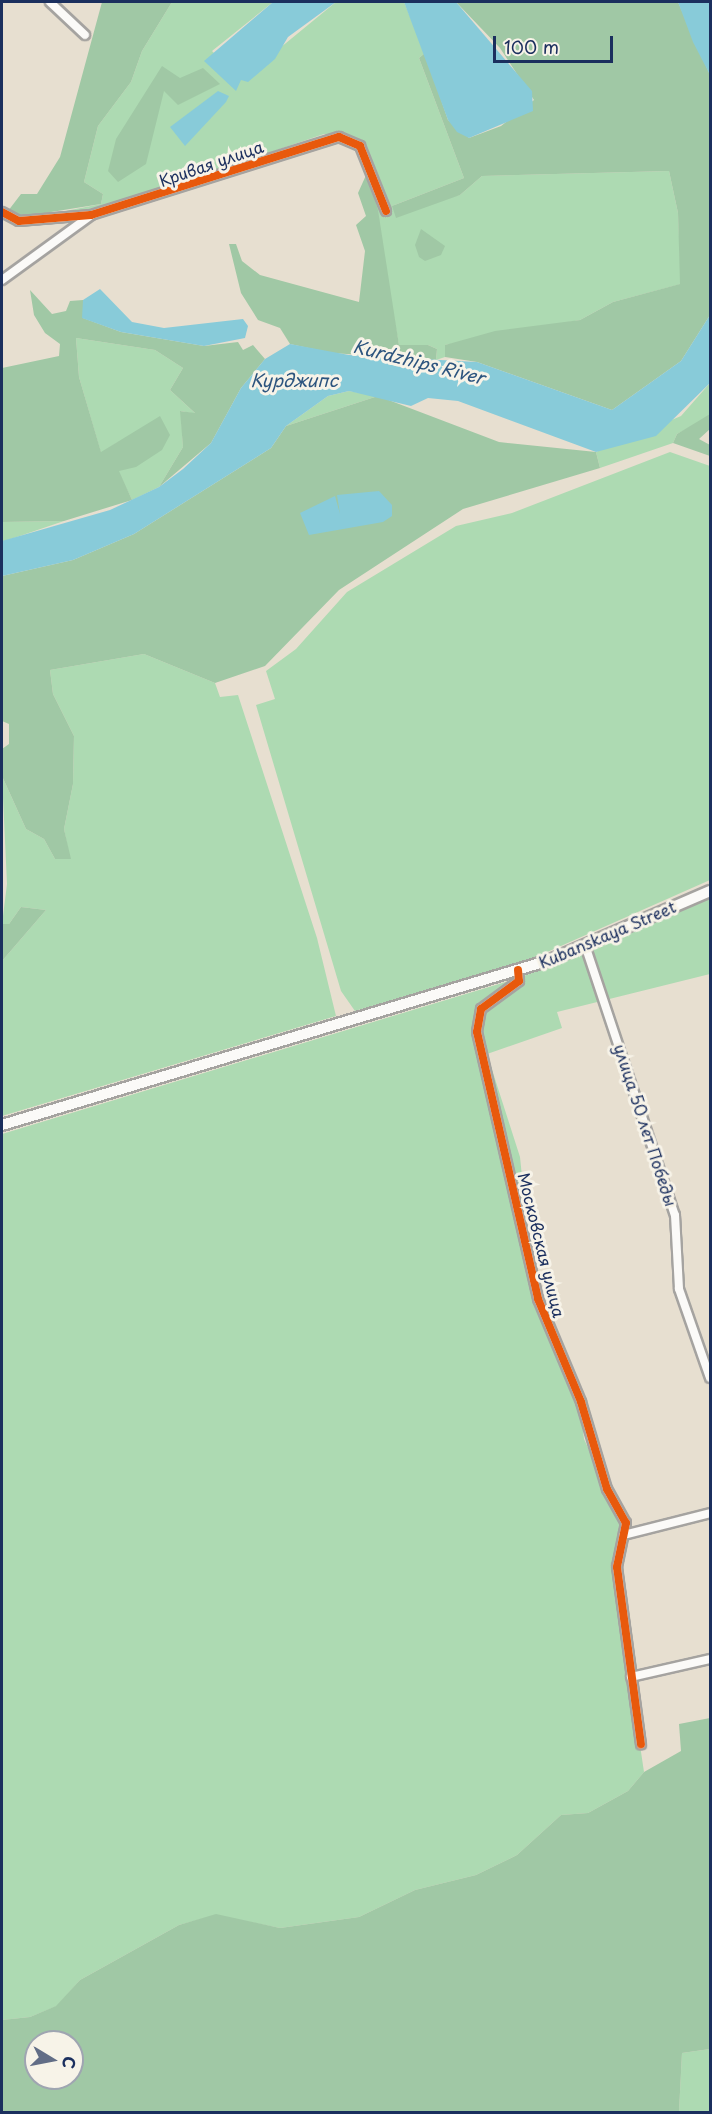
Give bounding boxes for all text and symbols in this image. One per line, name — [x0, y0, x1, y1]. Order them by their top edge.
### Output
scale bar — [496, 24, 616, 62]
text: 100 m — [504, 33, 559, 60]
street label: Кривая улица — [156, 136, 266, 190]
water label: Kurdzhips River — [351, 335, 487, 389]
water label: Курджипс — [250, 369, 338, 391]
street label: Kubanskaya Street — [535, 896, 679, 972]
street label: улица 50 лет Победы — [611, 1041, 681, 1209]
street label: Московская улица — [515, 1170, 569, 1320]
north arrow — [24, 2030, 84, 2090]
text: С — [57, 2055, 83, 2071]

